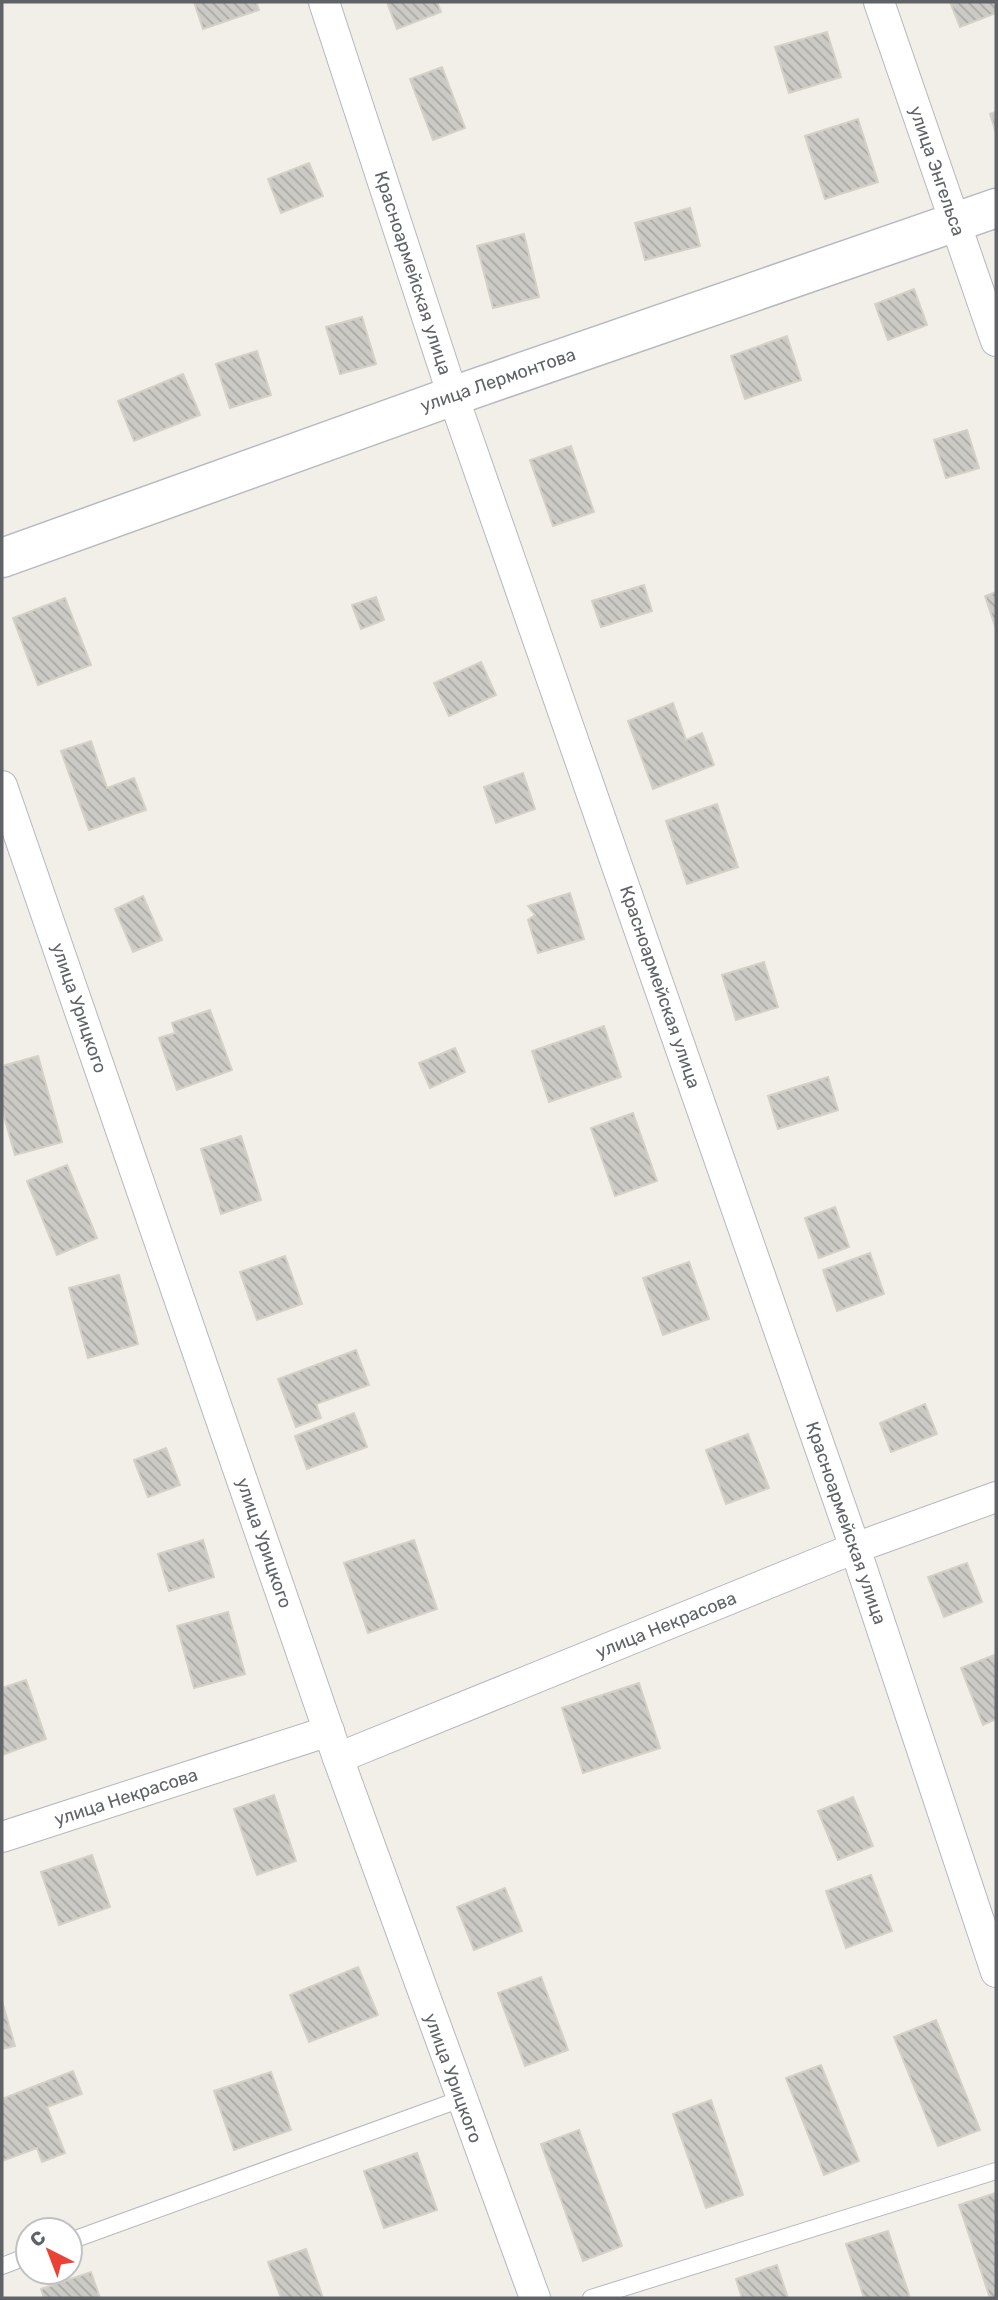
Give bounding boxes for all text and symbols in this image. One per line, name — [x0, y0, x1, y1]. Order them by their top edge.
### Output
street label: улица Энгельса — [905, 103, 969, 239]
street label: Красноармейская улица — [370, 168, 456, 378]
street label: улица Лермонтова — [417, 343, 579, 417]
street label: Красноармейская улица — [615, 883, 705, 1091]
street label: улица Урицкого — [46, 940, 112, 1076]
street label: Красноармейская улица — [801, 1419, 891, 1627]
street label: улица Урицкого — [231, 1475, 297, 1611]
street label: улица Некрасова — [592, 1587, 740, 1663]
street label: улица Некрасова — [51, 1763, 201, 1831]
street label: улица Урицкого — [419, 2010, 487, 2146]
north arrow — [14, 2216, 84, 2286]
text: С — [25, 2226, 51, 2252]

